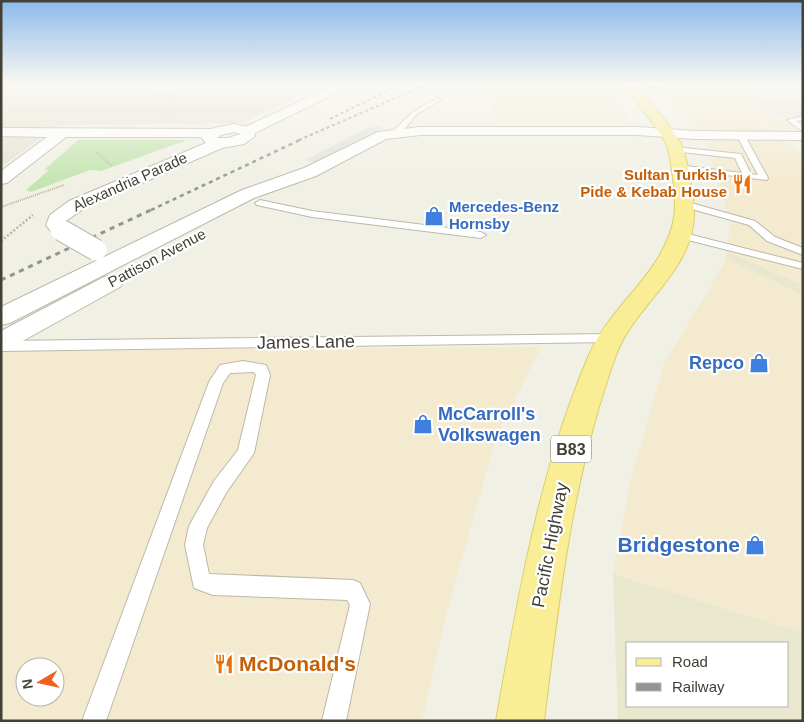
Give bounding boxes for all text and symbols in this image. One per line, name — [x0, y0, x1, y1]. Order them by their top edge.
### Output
street label: Alexandria Parade — [70, 149, 190, 214]
place label: Sultan Turkish Pide & Kebab House — [580, 166, 727, 200]
restaurant icon: Sultan Turkish Pide & Kebab House — [731, 173, 753, 195]
place label: Mercedes-Benz Hornsby — [449, 198, 559, 232]
shop icon: Mercedes-Benz Hornsby — [423, 205, 445, 227]
street label: Pattison Avenue — [105, 225, 209, 290]
street label: James Lane — [257, 331, 355, 353]
shop icon: Repco — [748, 352, 770, 374]
place label: Repco — [689, 353, 744, 373]
place label: McCarroll's Volkswagen — [438, 404, 541, 445]
shop icon: McCarroll's Volkswagen — [412, 413, 434, 435]
road number: B83 — [551, 436, 591, 462]
street label: Pacific Highway — [528, 481, 572, 609]
place label: Bridgestone — [617, 533, 740, 556]
shop icon: Bridgestone — [744, 534, 766, 556]
legend — [626, 642, 789, 707]
place label: McDonald's — [239, 652, 356, 675]
restaurant icon: McDonald's — [213, 653, 235, 675]
text: Road — [672, 653, 708, 670]
north arrow — [15, 657, 65, 707]
text: N — [18, 678, 36, 690]
text: Railway — [672, 678, 725, 695]

